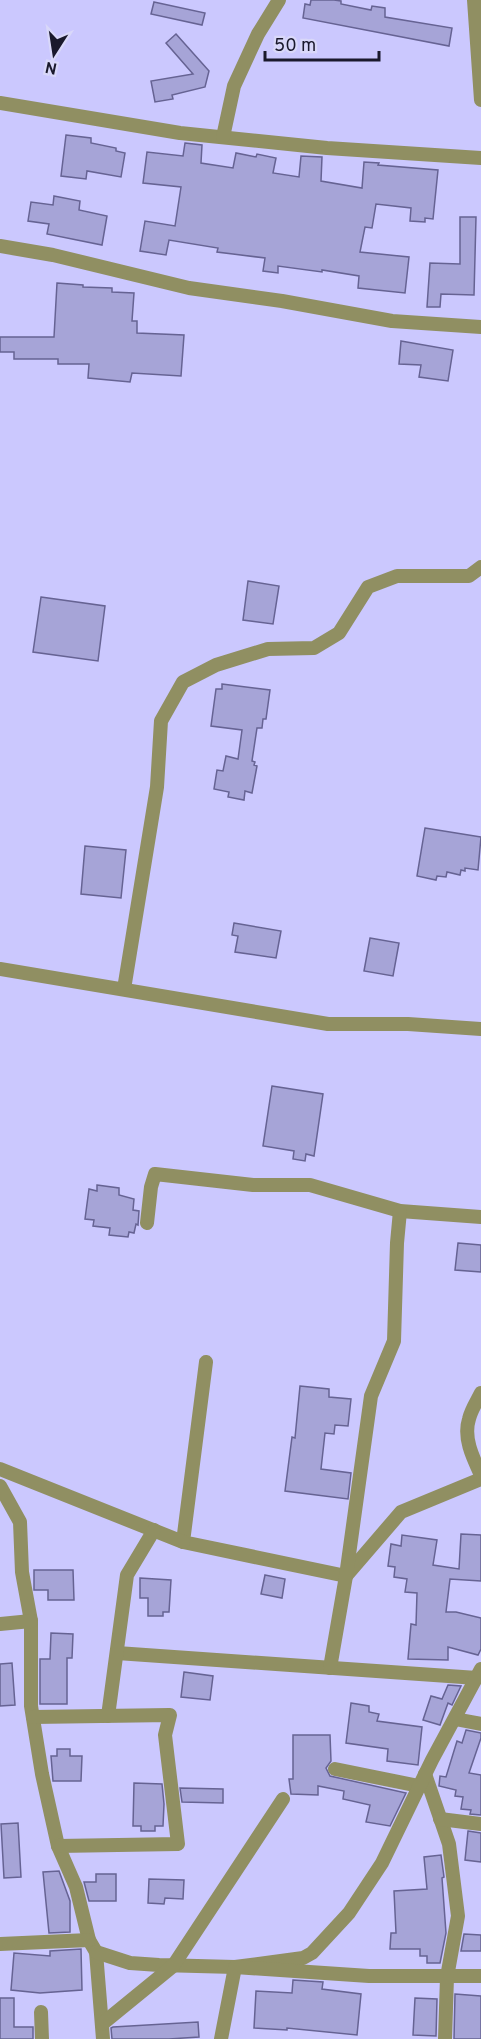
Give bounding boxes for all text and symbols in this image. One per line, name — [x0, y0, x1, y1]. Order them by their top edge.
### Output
north arrow — [24, 24, 84, 84]
scale bar — [265, 24, 379, 62]
text: 50 m — [274, 35, 316, 58]
text: N — [44, 56, 59, 78]

